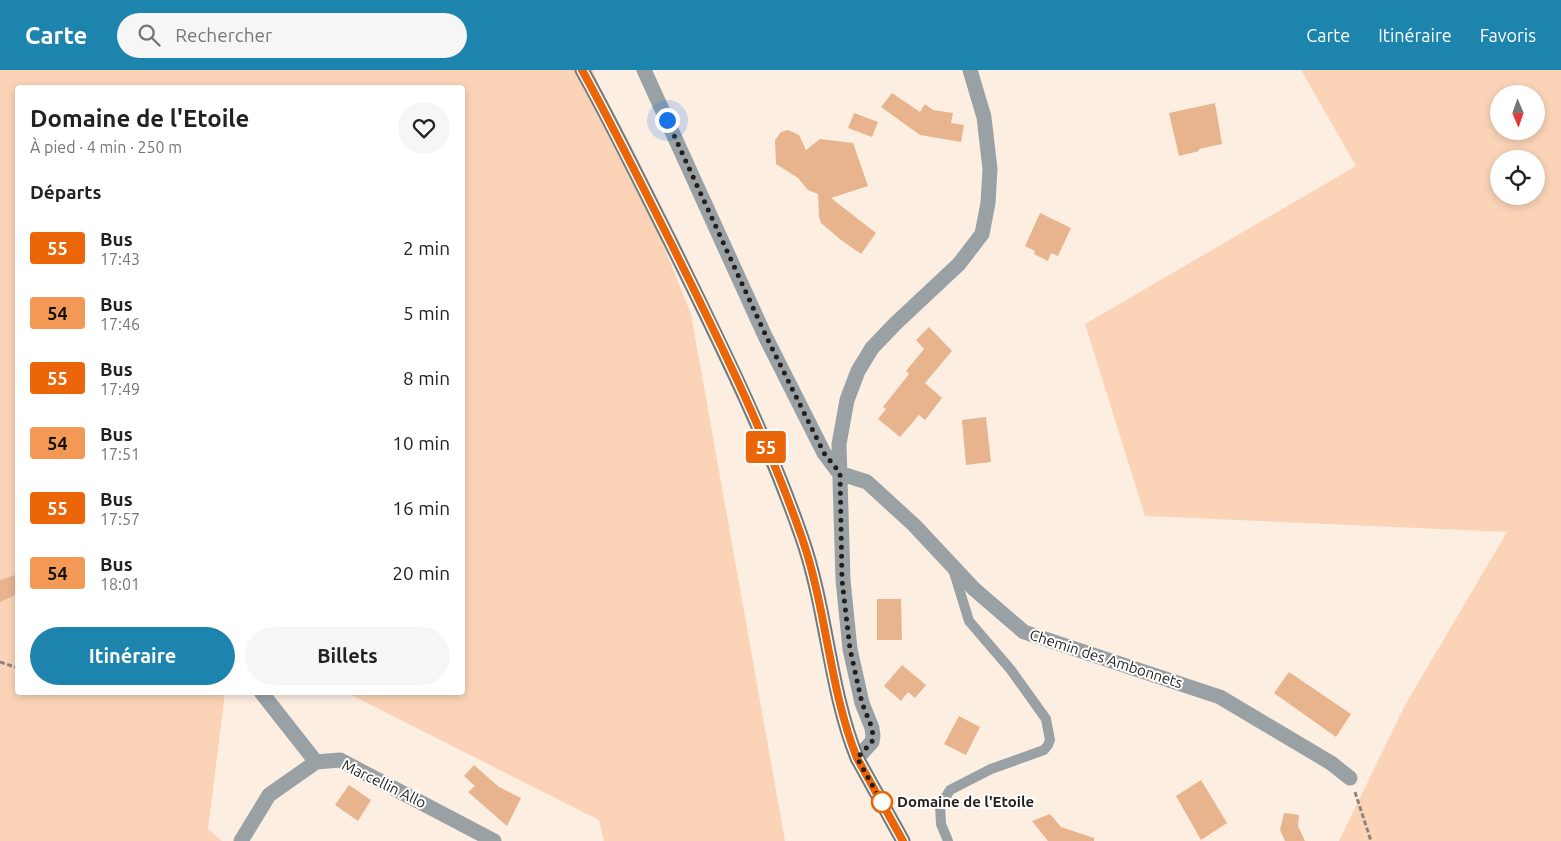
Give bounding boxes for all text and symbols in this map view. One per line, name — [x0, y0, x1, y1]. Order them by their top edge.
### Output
search box — [117, 13, 467, 58]
icon: search — [135, 21, 163, 49]
text: Carte — [25, 22, 87, 49]
text: Rechercher — [175, 24, 272, 46]
text: Carte — [1306, 25, 1350, 45]
text: Itinéraire — [1378, 25, 1452, 45]
text: Favoris — [1480, 25, 1536, 45]
north arrow — [1490, 85, 1545, 140]
map controls — [1490, 85, 1545, 205]
button: heart — [398, 102, 450, 154]
text: Domaine de l'Etoile — [30, 105, 249, 132]
your location — [655, 108, 680, 133]
text: À pied · 4 min · 250 m — [30, 138, 182, 156]
button: locate — [1490, 150, 1545, 205]
text: Départs — [30, 181, 101, 203]
text: Bus — [100, 228, 133, 250]
text: 2 min — [403, 237, 450, 259]
text: 55 — [47, 238, 68, 258]
text: 17:43 — [100, 250, 140, 268]
text: Bus — [100, 293, 133, 315]
text: 5 min — [403, 302, 450, 324]
text: 54 — [47, 303, 68, 323]
text: 17:46 — [100, 315, 140, 333]
text: Bus — [100, 358, 133, 380]
text: 8 min — [403, 367, 450, 389]
text: 55 — [47, 368, 68, 388]
text: 17:49 — [100, 380, 140, 398]
text: Bus — [100, 423, 133, 445]
line badge: 55 — [744, 431, 788, 463]
text: 10 min — [392, 432, 450, 454]
text: 54 — [47, 433, 68, 453]
text: 55 — [756, 437, 776, 457]
text: 17:51 — [100, 445, 140, 463]
text: Bus — [100, 488, 133, 510]
text: 16 min — [392, 497, 450, 519]
text: 55 — [47, 498, 68, 518]
text: 17:57 — [100, 510, 140, 528]
text: Bus — [100, 553, 133, 575]
text: 20 min — [392, 562, 450, 584]
text: 54 — [47, 563, 68, 583]
text: 18:01 — [100, 575, 140, 593]
street label: Chemin des Ambonnets — [1028, 626, 1185, 691]
button: Itinéraire — [30, 627, 235, 685]
button: Billets — [245, 627, 450, 685]
street label: Marcellin Allo — [339, 756, 429, 811]
marker: Domaine de l'Etoile — [871, 791, 893, 813]
place label: Domaine de l'Etoile — [897, 793, 1034, 810]

